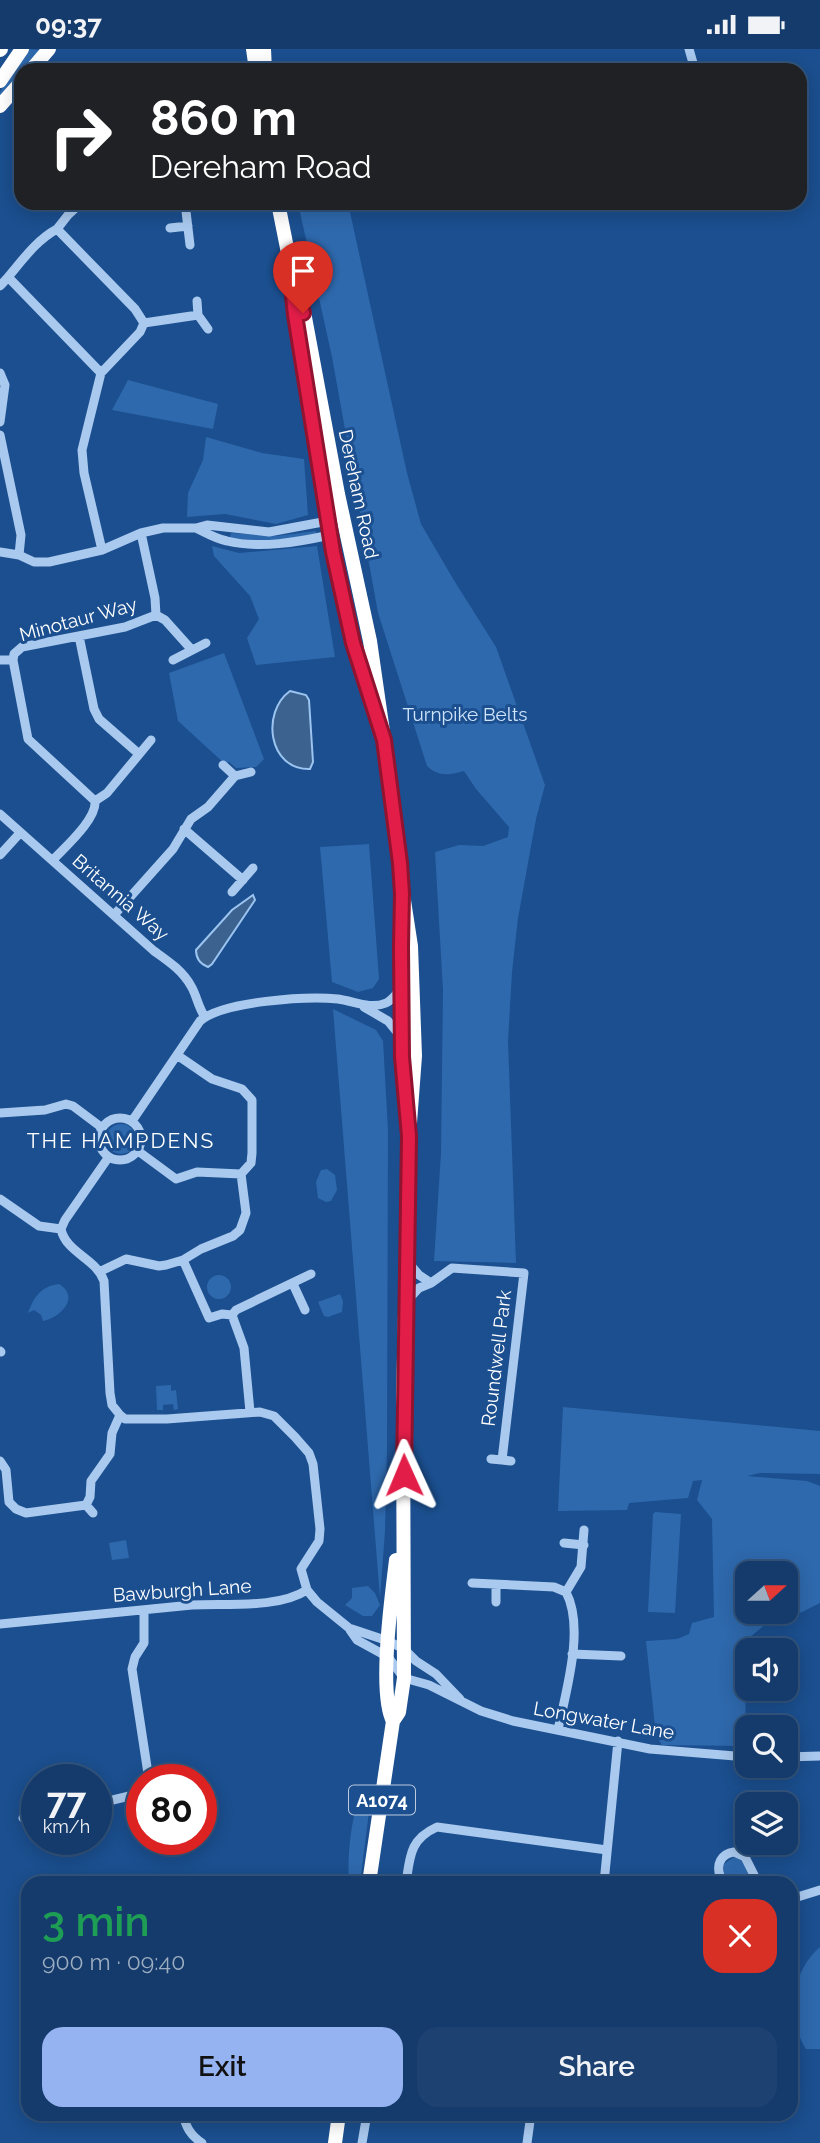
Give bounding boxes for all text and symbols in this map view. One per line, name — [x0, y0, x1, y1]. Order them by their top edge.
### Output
text: 09:37 — [35, 10, 102, 40]
text: 860 m — [150, 89, 297, 146]
icon: right — [35, 91, 126, 182]
text: Dereham Road — [150, 148, 372, 185]
pin — [273, 241, 333, 313]
icon: arrive — [284, 252, 322, 290]
street label: Dereham Road — [335, 427, 383, 561]
street label: Minotaur Way — [17, 593, 139, 645]
park label: Turnpike Belts — [403, 703, 527, 725]
street label: Britannia Way — [68, 849, 174, 945]
district label: THE HAMPDENS — [27, 1128, 215, 1153]
street label: Roundwell Park — [477, 1289, 515, 1427]
position arrow — [367, 1438, 441, 1512]
north arrow — [735, 1561, 798, 1624]
map controls — [735, 1561, 798, 1855]
street label: Bawburgh Lane — [112, 1574, 252, 1606]
button: sound — [735, 1638, 798, 1701]
street label: Longwater Lane — [532, 1697, 676, 1743]
button: search — [735, 1715, 798, 1778]
speed limit sign: 80 — [126, 1764, 217, 1855]
text: 77 — [47, 1780, 86, 1821]
road number: A1074 — [349, 1785, 415, 1815]
button: layers — [735, 1792, 798, 1855]
text: km/h — [43, 1816, 90, 1837]
text: 3 min — [42, 1897, 150, 1946]
button: close — [703, 1899, 777, 1973]
text: 900 m · 09:40 — [42, 1948, 185, 1975]
button: Exit — [42, 2027, 403, 2107]
button: Share — [417, 2027, 777, 2107]

